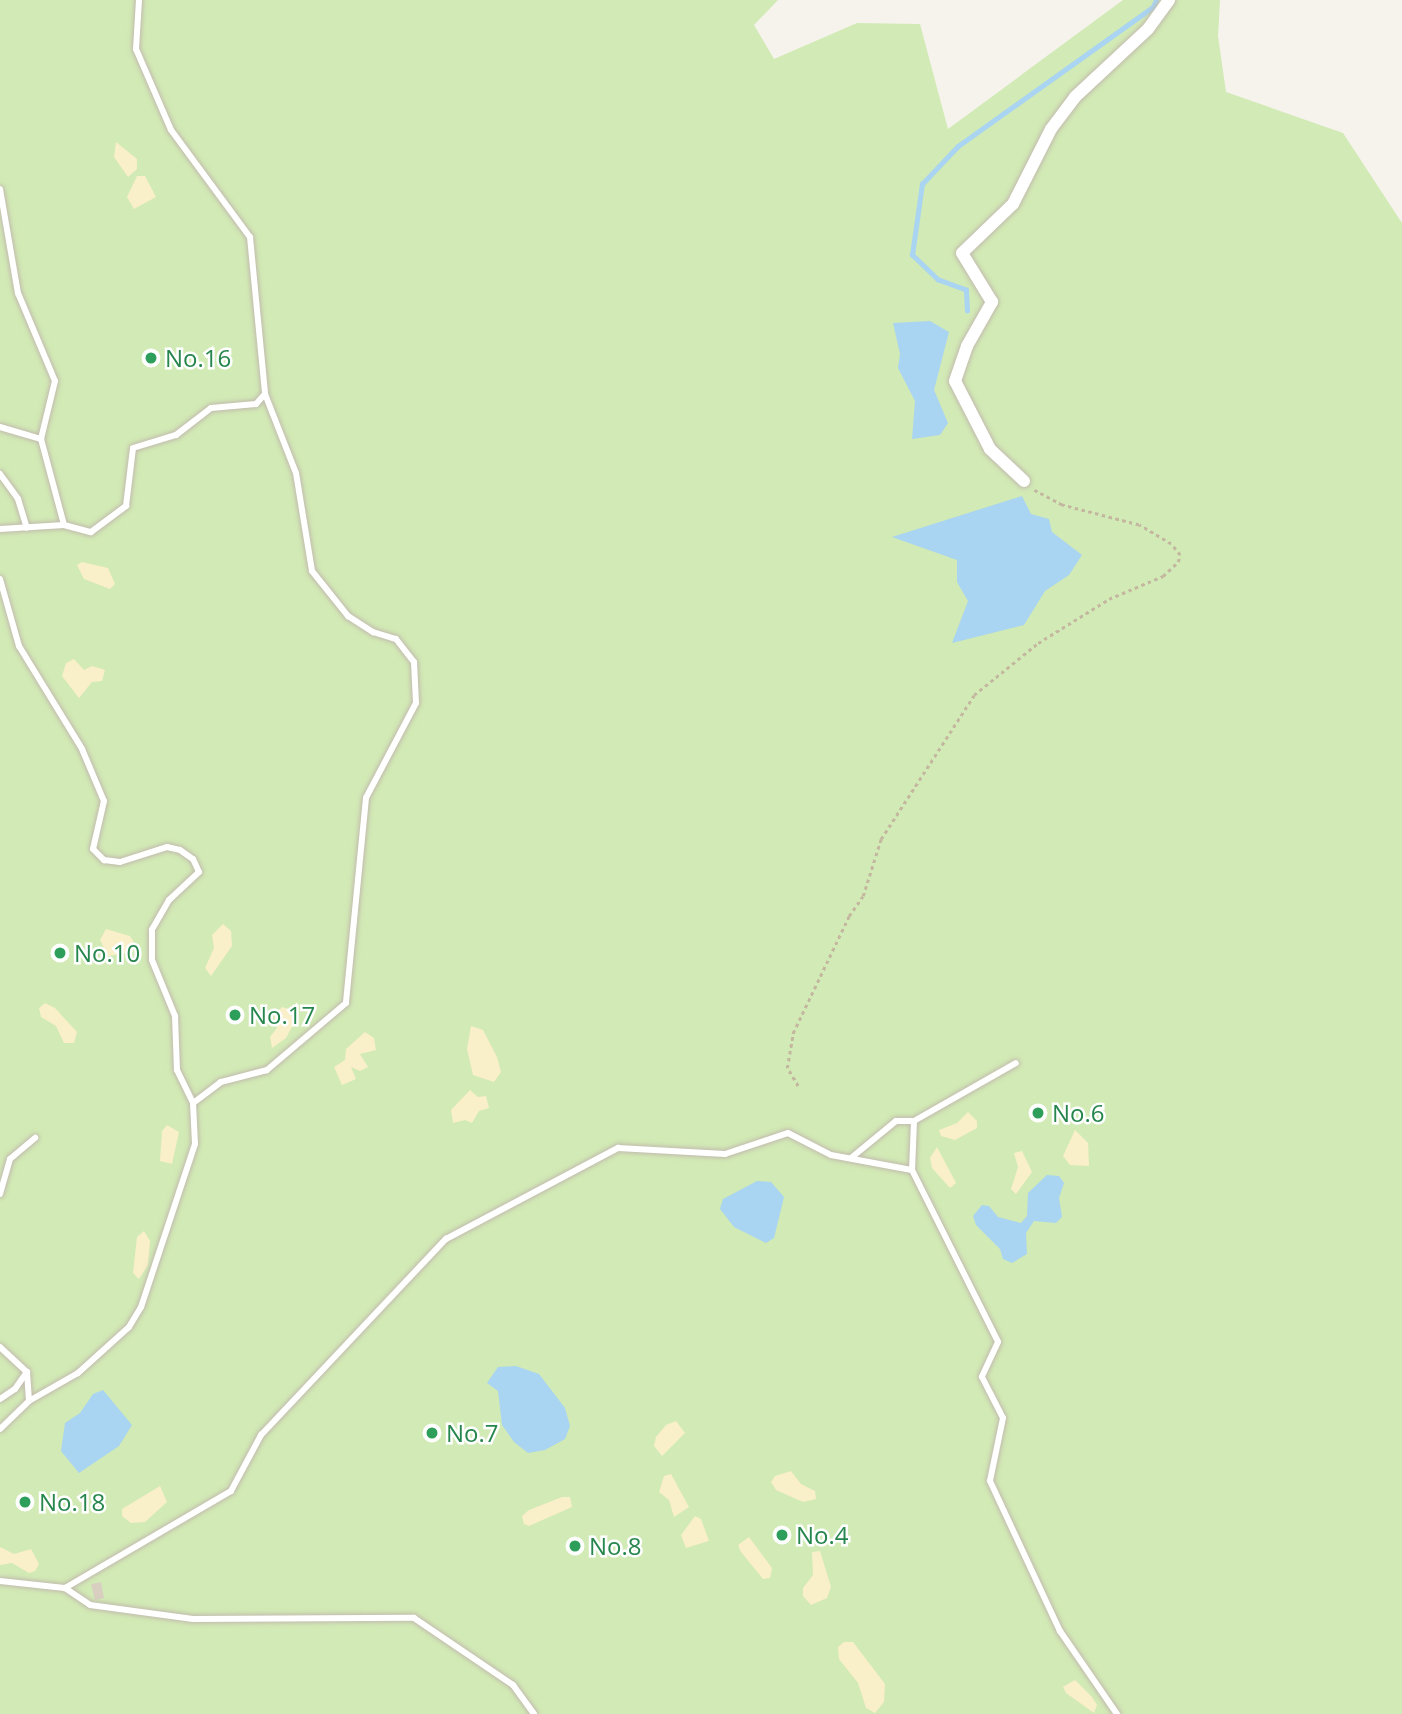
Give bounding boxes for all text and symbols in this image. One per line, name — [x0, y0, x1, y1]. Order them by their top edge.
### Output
place label: No.16 — [165, 344, 231, 372]
marker: No.16 — [143, 350, 159, 366]
place label: No.10 — [74, 939, 140, 967]
marker: No.10 — [52, 945, 68, 961]
place label: No.17 — [249, 1001, 315, 1029]
marker: No.17 — [227, 1007, 243, 1023]
place label: No.6 — [1052, 1099, 1105, 1127]
marker: No.6 — [1030, 1105, 1046, 1121]
place label: No.7 — [446, 1419, 499, 1447]
marker: No.7 — [424, 1425, 440, 1441]
place label: No.18 — [39, 1488, 105, 1516]
marker: No.18 — [17, 1494, 33, 1510]
place label: No.4 — [796, 1521, 849, 1549]
marker: No.4 — [774, 1527, 790, 1543]
place label: No.8 — [589, 1532, 642, 1560]
marker: No.8 — [567, 1538, 583, 1554]

